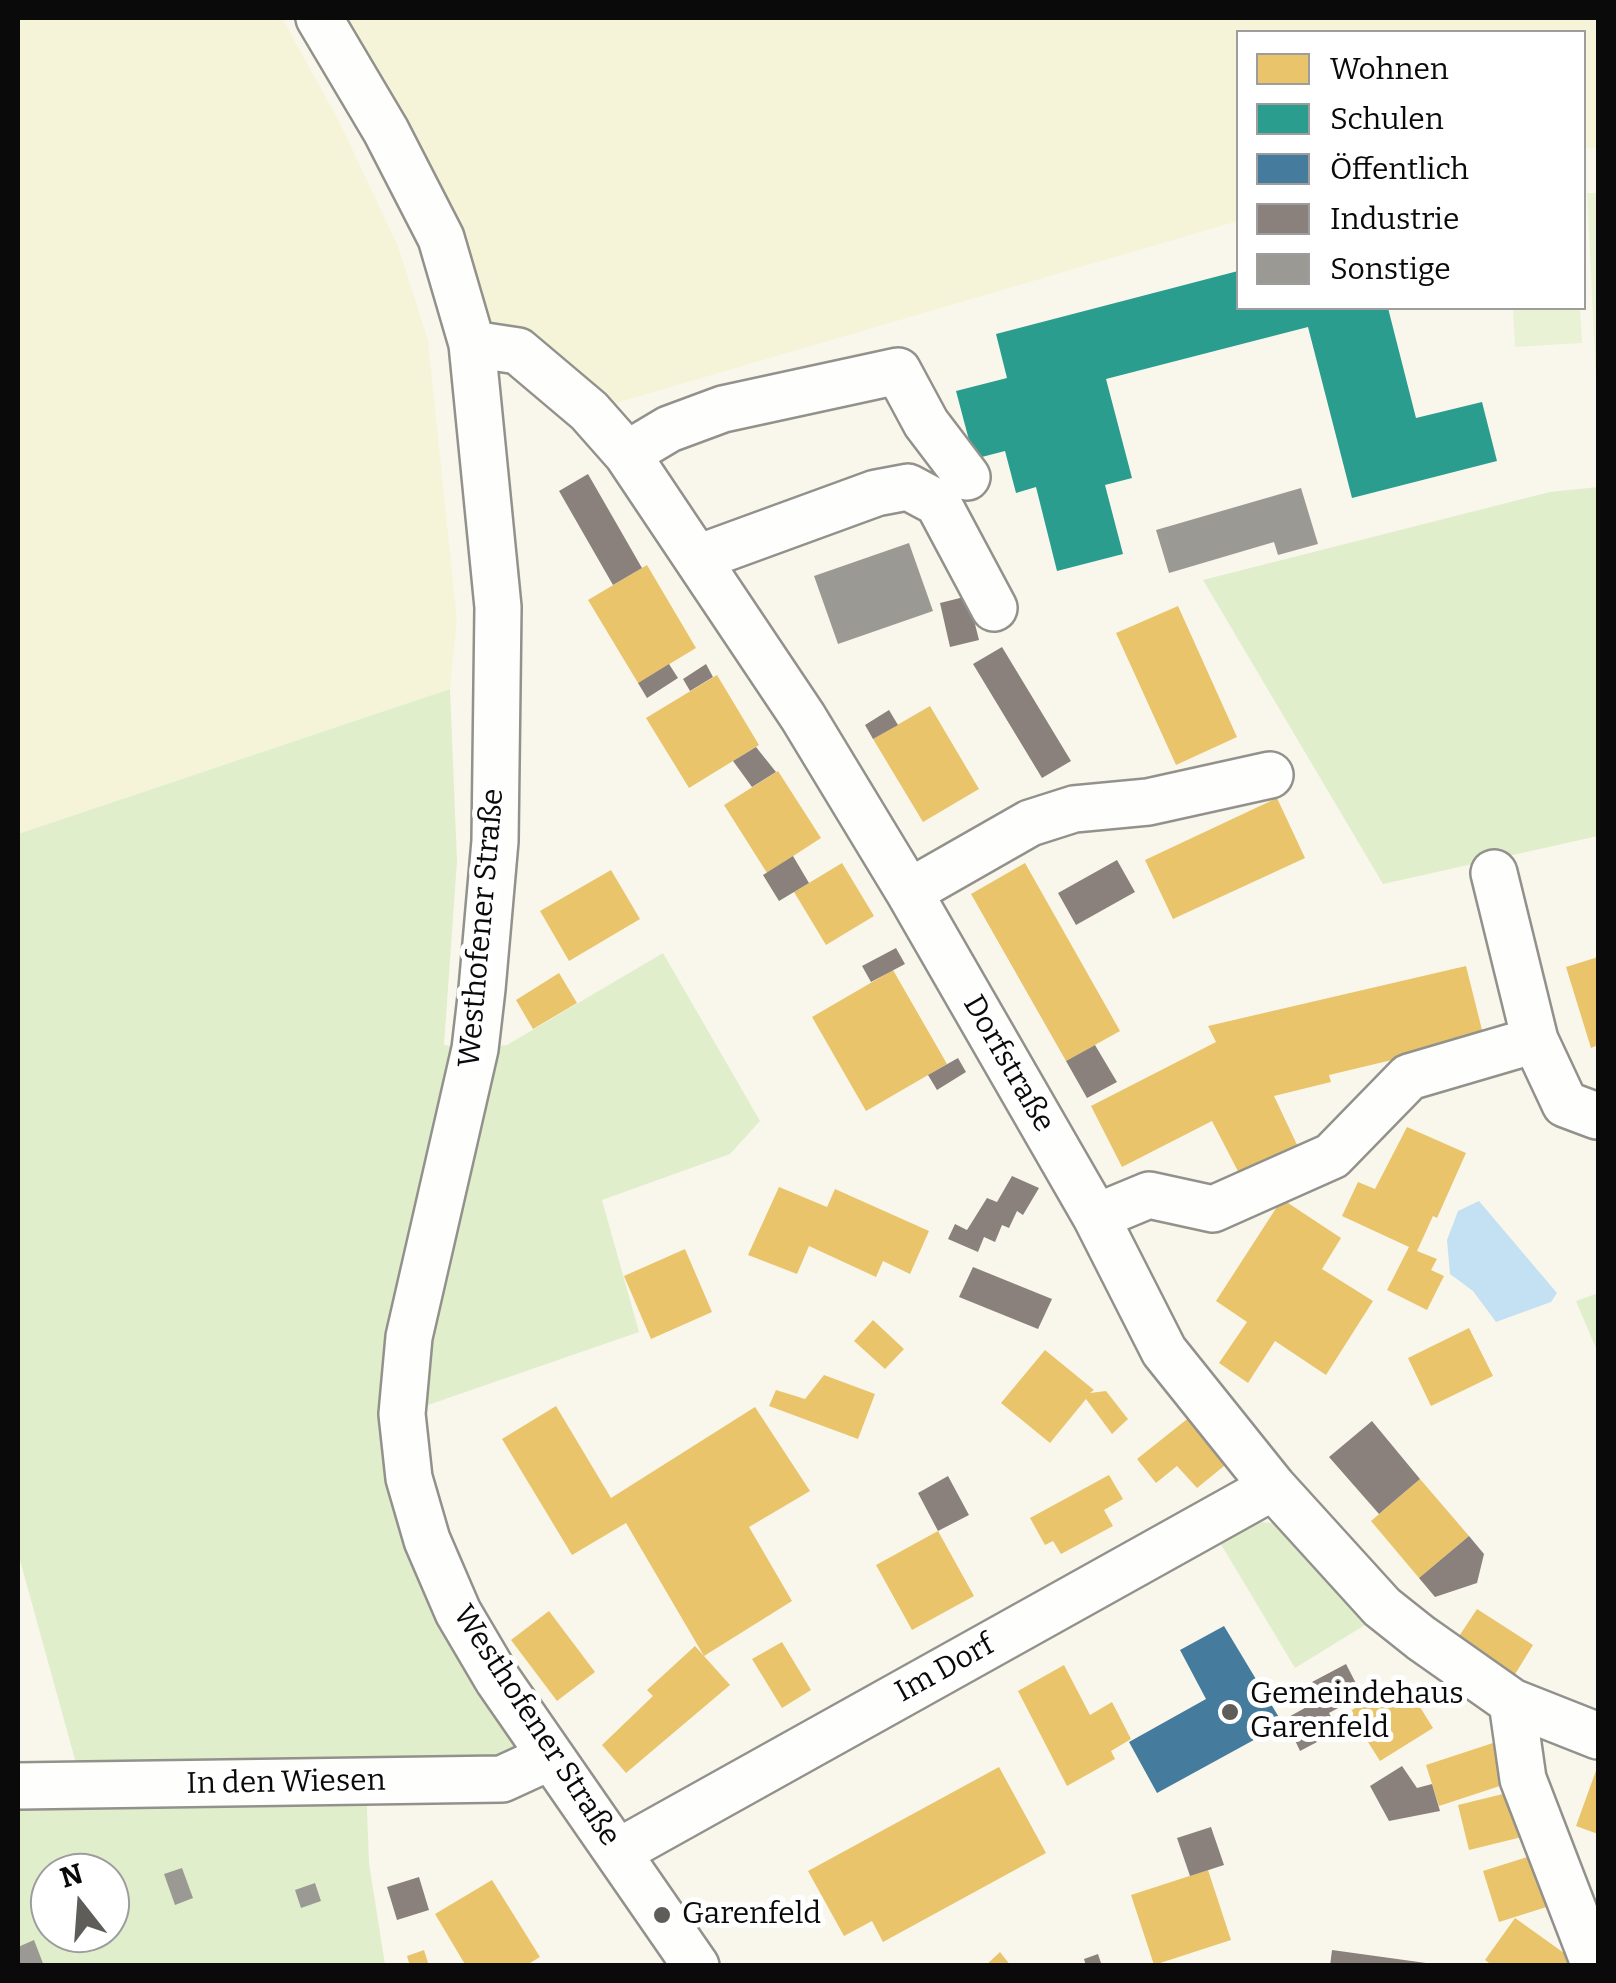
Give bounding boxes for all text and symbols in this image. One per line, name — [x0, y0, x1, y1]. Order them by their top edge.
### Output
legend — [1236, 30, 1586, 310]
text: Wohnen — [1330, 51, 1449, 87]
text: Schulen — [1330, 101, 1444, 137]
text: Öffentlich — [1330, 151, 1469, 187]
text: Industrie — [1330, 201, 1459, 237]
text: Sonstige — [1330, 251, 1451, 287]
street label: Westhofener Straße — [452, 787, 512, 1069]
street label: Dorfstraße — [955, 989, 1061, 1139]
street label: Westhofener Straße — [445, 1599, 627, 1853]
street label: Im Dorf — [889, 1627, 1001, 1711]
place label: Gemeindehaus Garenfeld — [1250, 1677, 1464, 1748]
marker: Gemeindehaus Garenfeld — [1219, 1701, 1241, 1723]
street label: In den Wiesen — [186, 1763, 386, 1803]
north arrow — [30, 1853, 130, 1953]
text: N — [57, 1857, 87, 1895]
place label: Garenfeld — [682, 1897, 821, 1933]
marker: Garenfeld — [651, 1904, 673, 1926]

